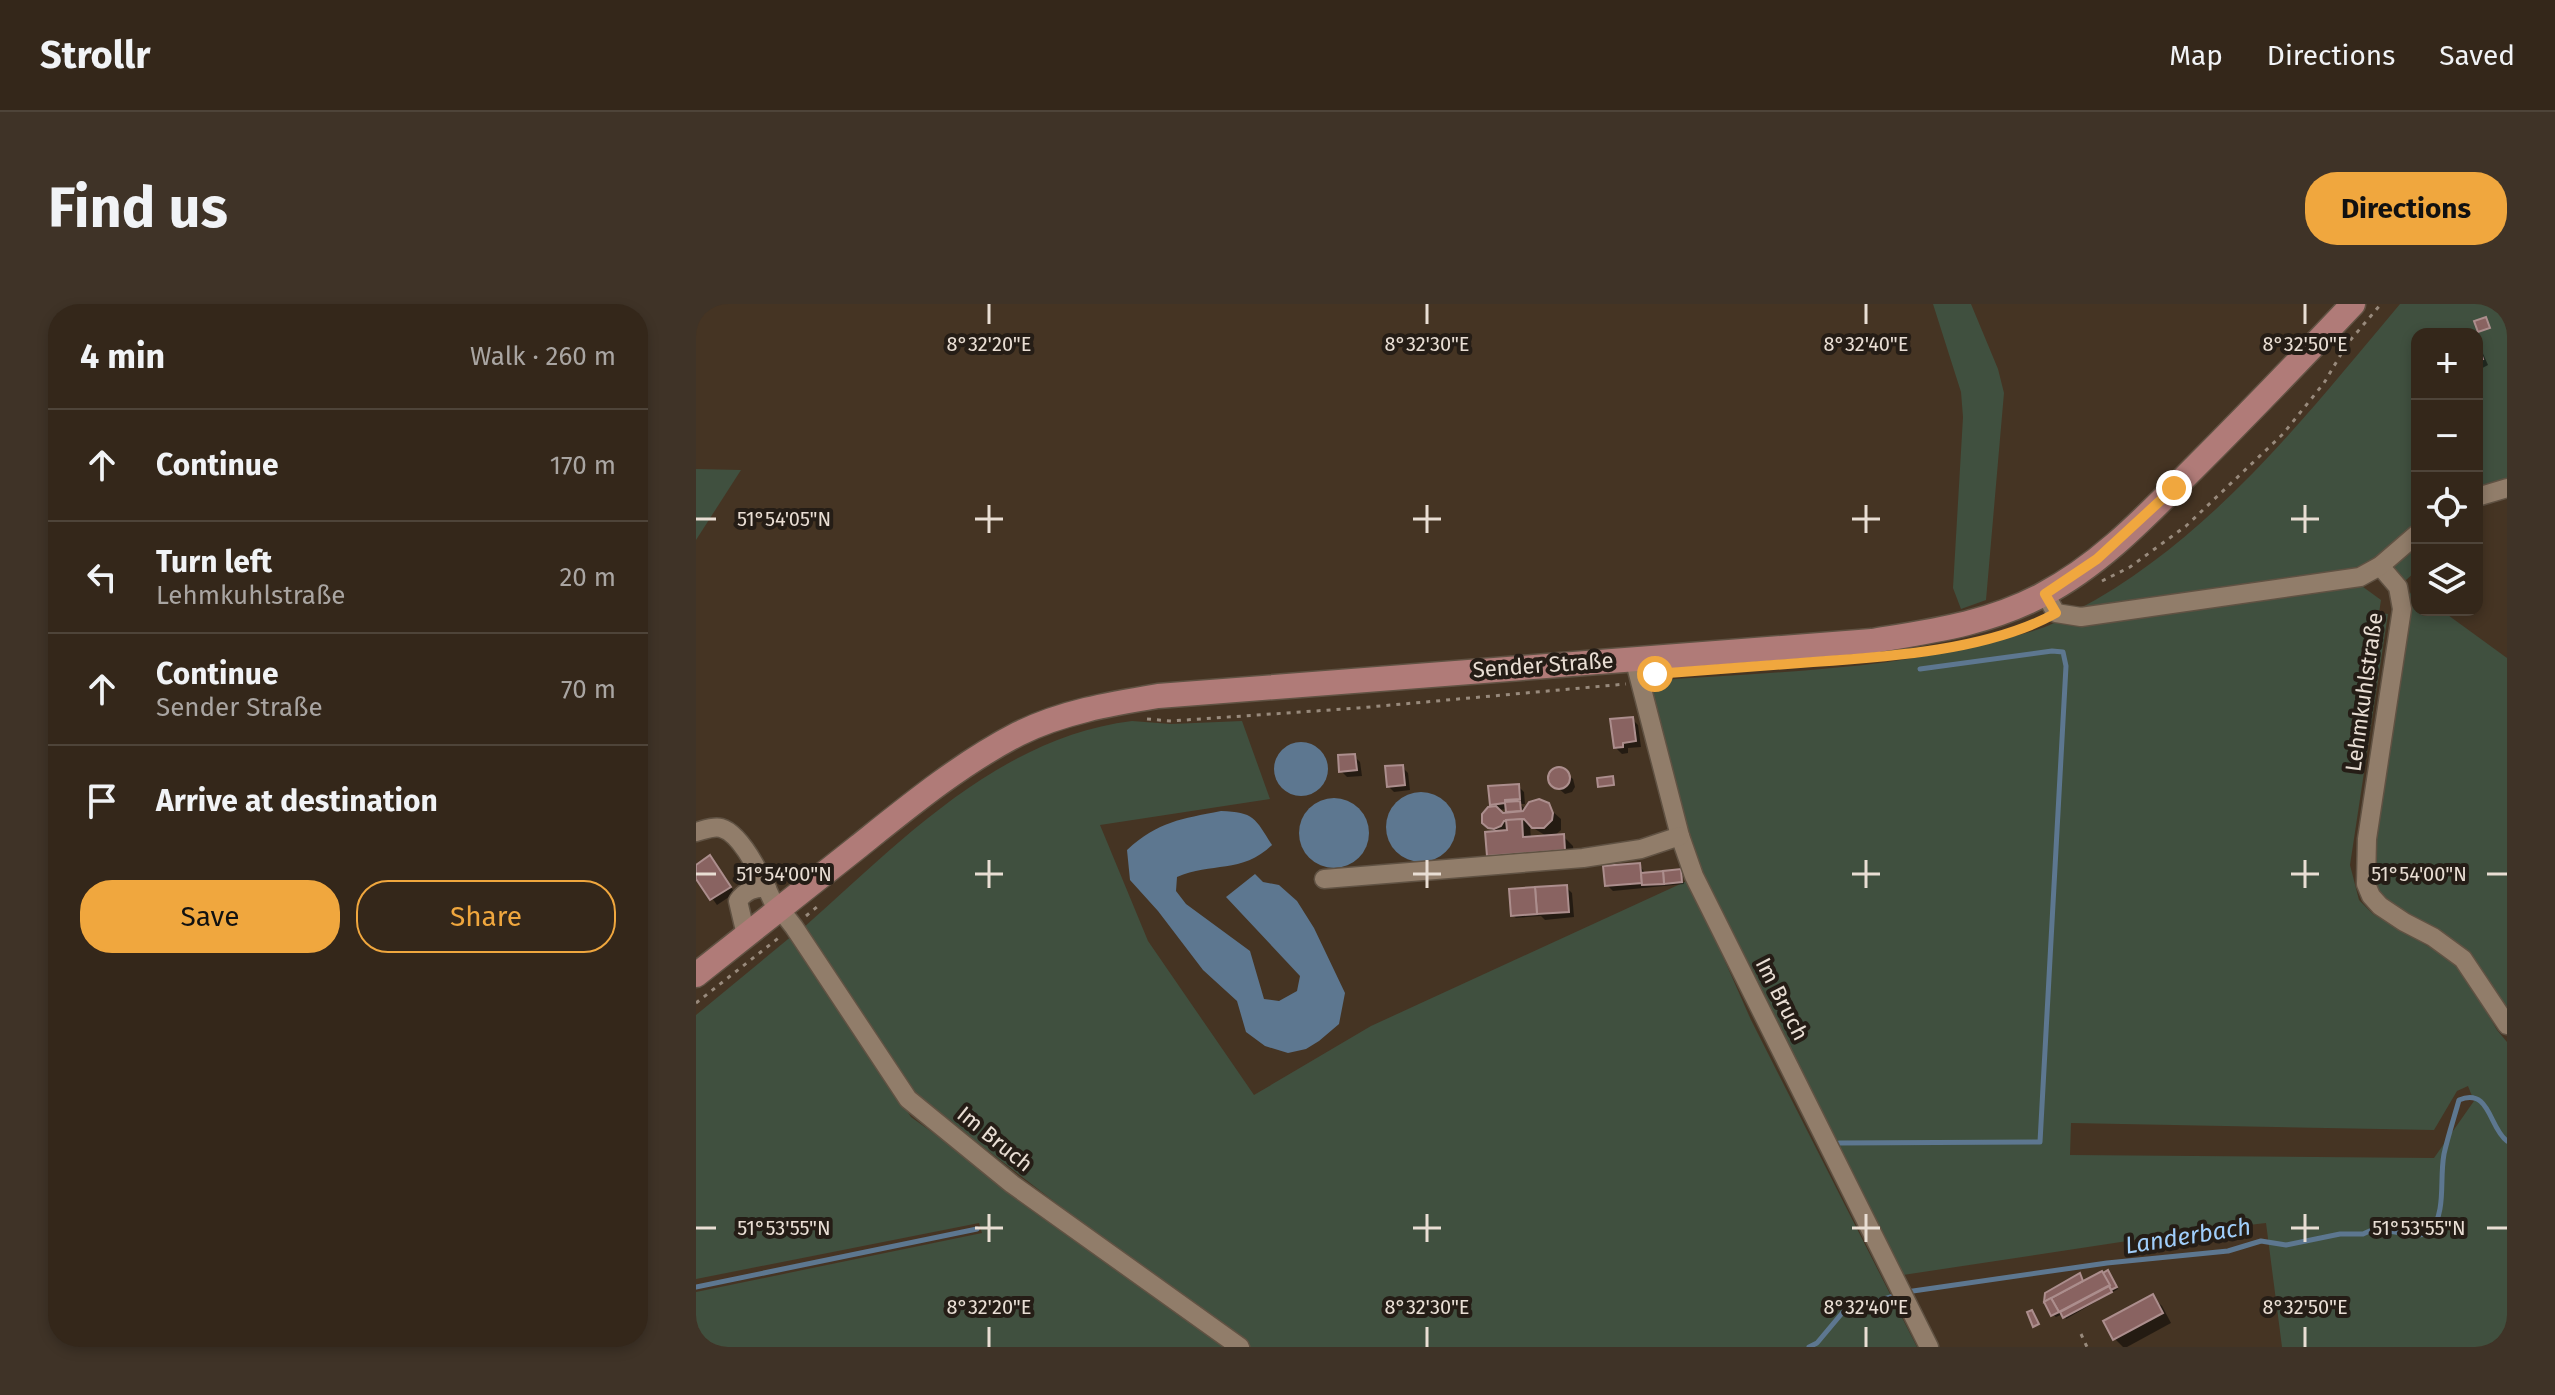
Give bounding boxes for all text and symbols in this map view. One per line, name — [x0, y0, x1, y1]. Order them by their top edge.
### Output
text: Strollr — [40, 32, 151, 78]
text: Map — [2169, 39, 2223, 72]
text: Directions — [2267, 39, 2395, 72]
text: Saved — [2439, 39, 2515, 72]
button: Directions — [2305, 172, 2507, 245]
text: Find us — [48, 175, 228, 242]
map controls — [2411, 328, 2483, 616]
button: + — [2411, 328, 2483, 400]
text: 8°32'20"E — [946, 332, 1032, 356]
text: 8°32'30"E — [1384, 332, 1470, 356]
text: 8°32'40"E — [1823, 332, 1909, 356]
text: 8°32'50"E — [2262, 332, 2348, 356]
text: 4 min — [80, 336, 165, 377]
text: Walk · 260 m — [470, 341, 616, 372]
button: − — [2411, 400, 2483, 472]
icon: ahead — [80, 443, 124, 487]
text: Continue — [156, 447, 279, 483]
text: 170 m — [550, 450, 616, 481]
route end — [2156, 470, 2192, 506]
button: locate — [2411, 472, 2483, 544]
text: 51°54'05"N — [737, 507, 831, 531]
text: Turn left — [156, 544, 272, 580]
button: layers — [2411, 544, 2483, 616]
icon: left — [80, 555, 124, 599]
text: 20 m — [559, 562, 616, 593]
text: Lehmkuhlstraße — [156, 580, 346, 611]
street label: Lehmkuhlstraße — [2339, 611, 2389, 773]
street label: Sender Straße — [1472, 647, 1614, 683]
text: Continue — [156, 656, 279, 692]
route start — [1637, 656, 1673, 692]
icon: ahead — [80, 667, 124, 711]
text: 70 m — [561, 674, 616, 705]
text: Sender Straße — [156, 692, 323, 723]
icon: arrive — [80, 779, 124, 823]
text: Arrive at destination — [156, 783, 438, 819]
text: 51°54'00"N — [736, 862, 832, 886]
text: 51°54'00"N — [2371, 862, 2467, 886]
button: Save — [80, 880, 340, 953]
button: Share — [356, 880, 616, 953]
street label: Im Bruch — [1750, 953, 1814, 1045]
street label: Im Bruch — [952, 1100, 1038, 1178]
water label: Landerbach — [2123, 1212, 2253, 1260]
text: 51°53'55"N — [737, 1216, 831, 1240]
text: 51°53'55"N — [2372, 1216, 2466, 1240]
text: 8°32'20"E — [946, 1295, 1032, 1319]
text: 8°32'30"E — [1384, 1295, 1470, 1319]
text: 8°32'40"E — [1823, 1295, 1909, 1319]
text: 8°32'50"E — [2262, 1295, 2348, 1319]

